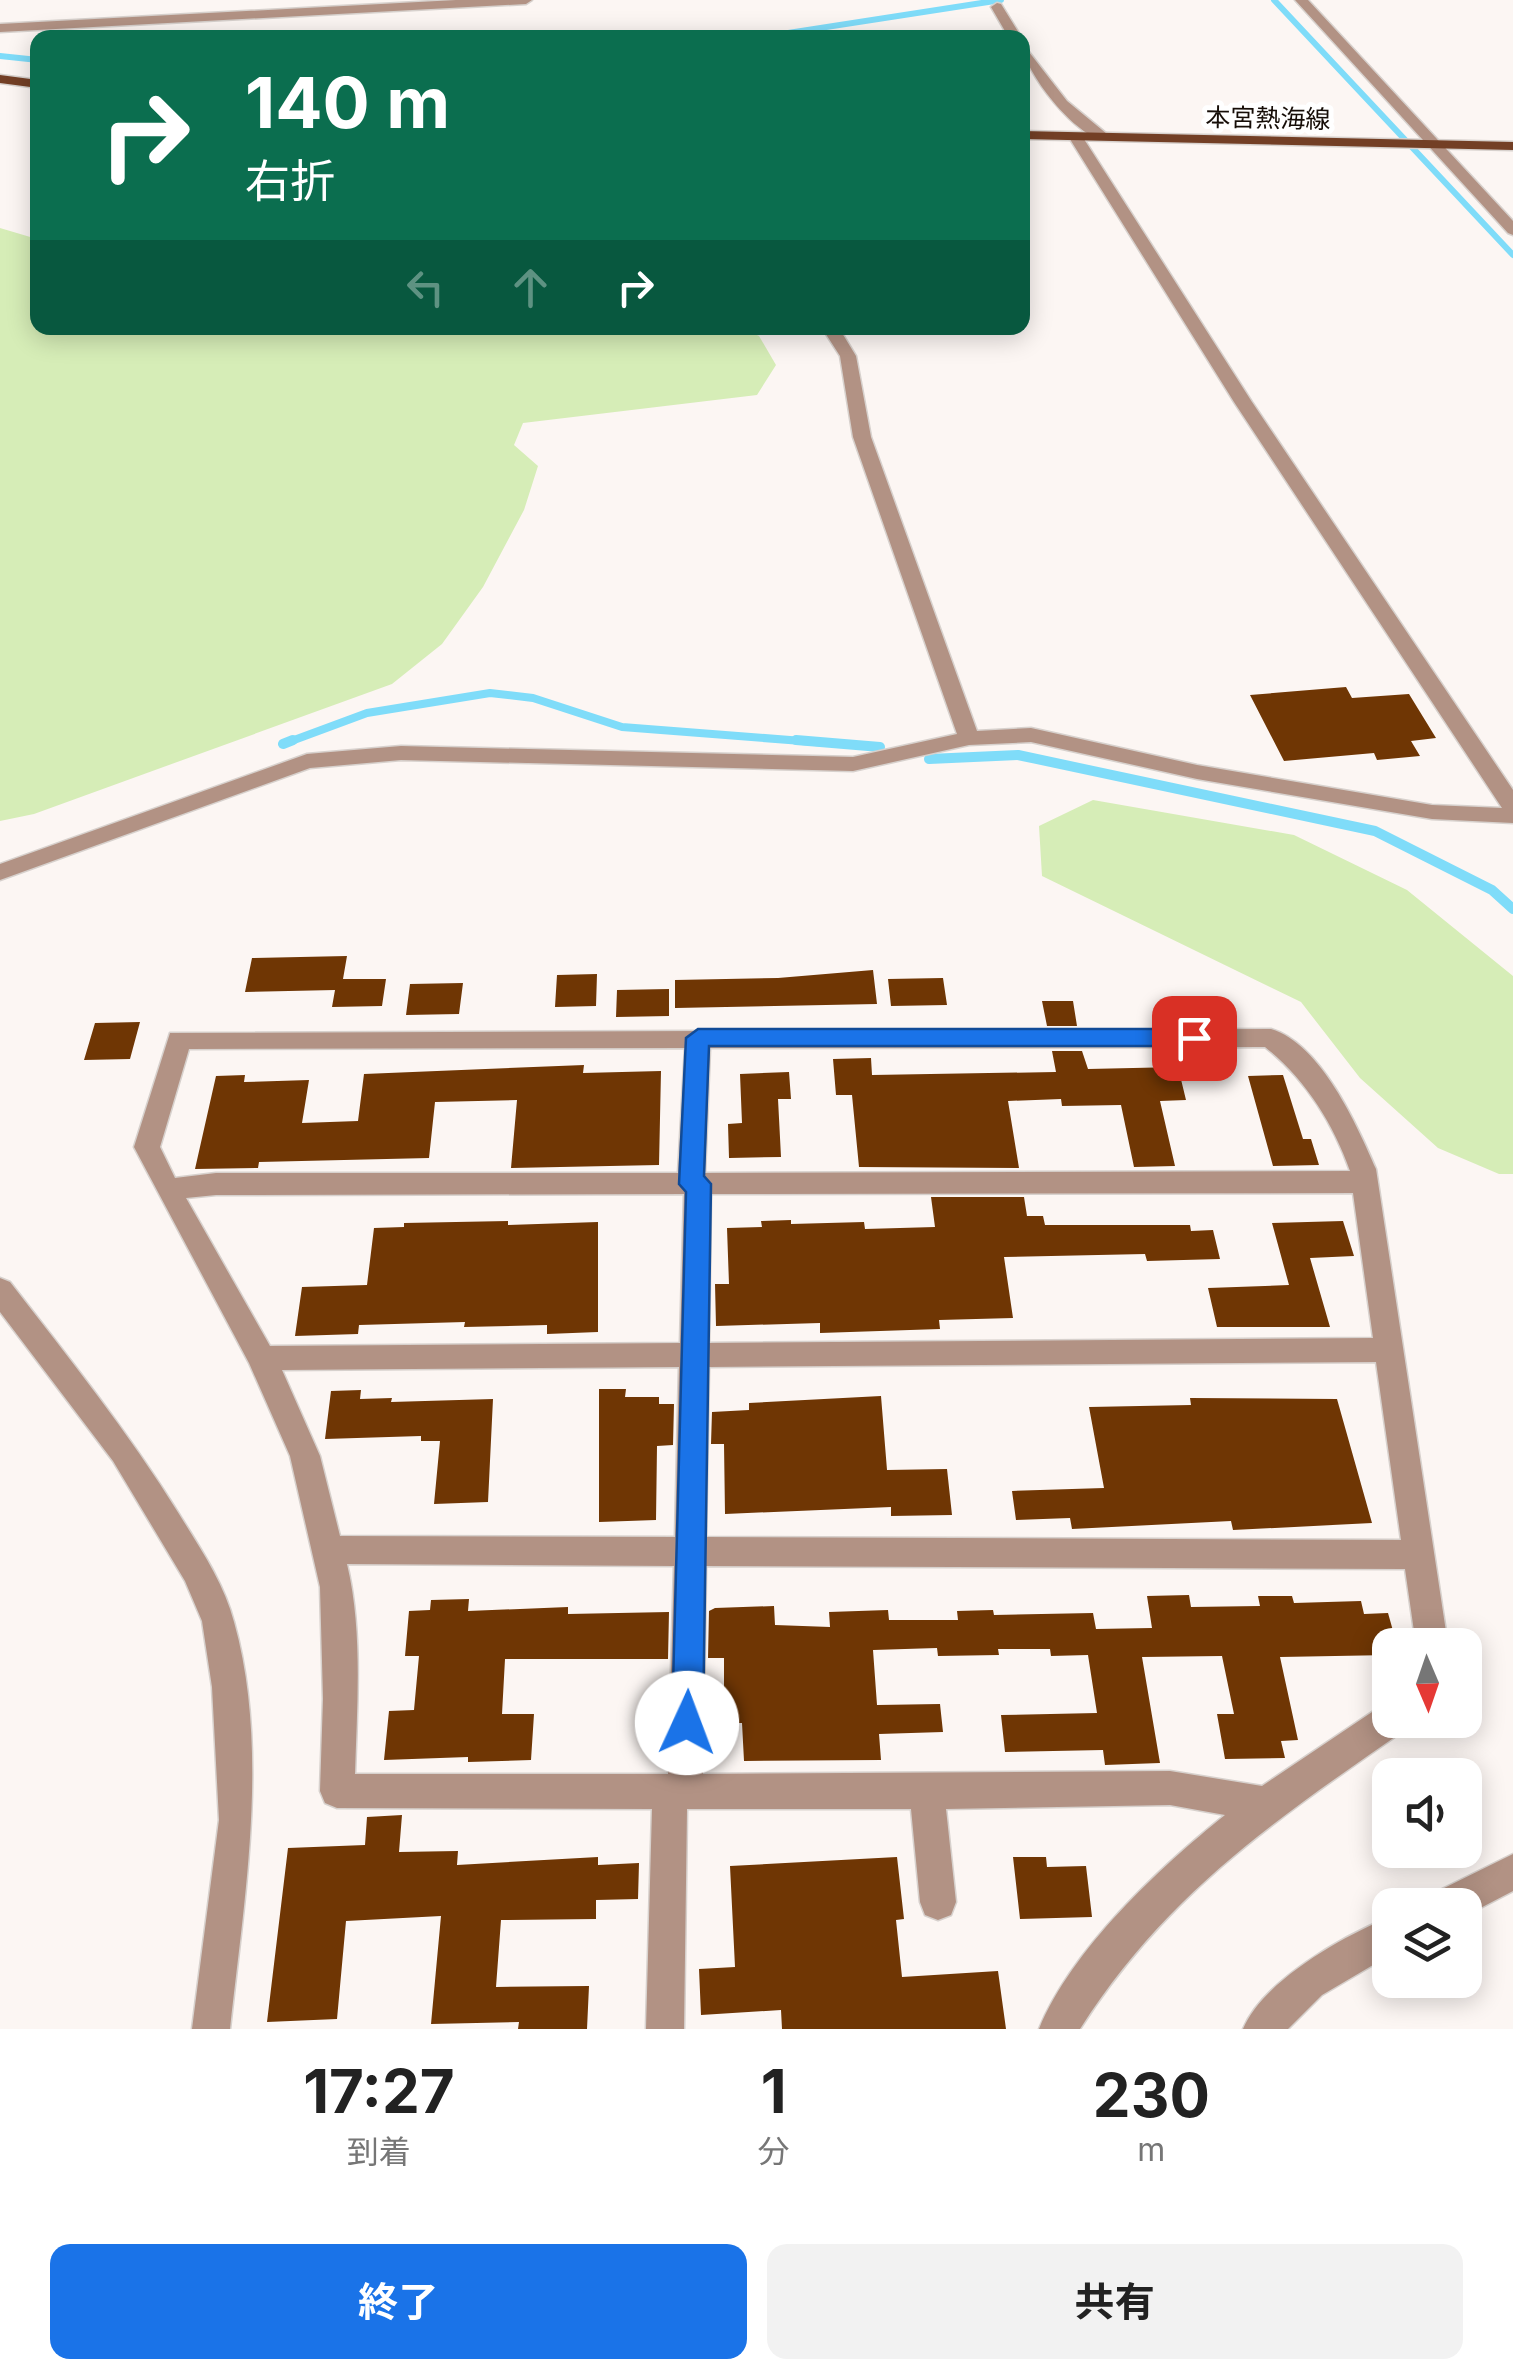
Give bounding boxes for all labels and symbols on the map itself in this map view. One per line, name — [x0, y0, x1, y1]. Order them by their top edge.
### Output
street label: 本宮熱海線 — [1205, 102, 1331, 134]
pin — [1152, 996, 1237, 1081]
north arrow — [1372, 1628, 1482, 1738]
position arrow — [635, 1671, 739, 1775]

